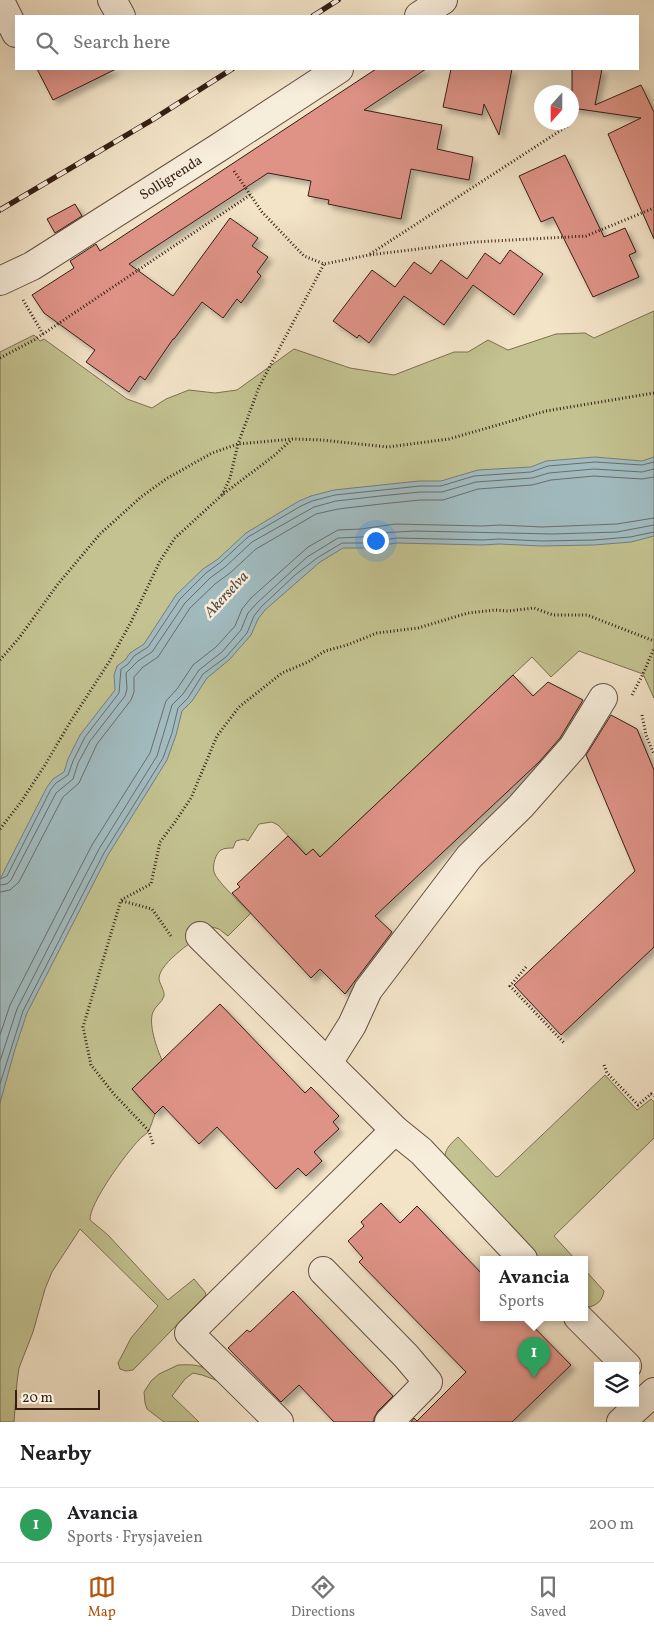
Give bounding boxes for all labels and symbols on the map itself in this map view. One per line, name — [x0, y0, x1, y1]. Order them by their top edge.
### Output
north arrow — [534, 85, 579, 130]
street label: Solligrenda — [136, 151, 206, 205]
your location — [363, 528, 389, 554]
water label: Akerselva — [199, 567, 254, 623]
pin: 1 — [518, 1337, 550, 1378]
scale bar — [15, 1387, 100, 1410]

